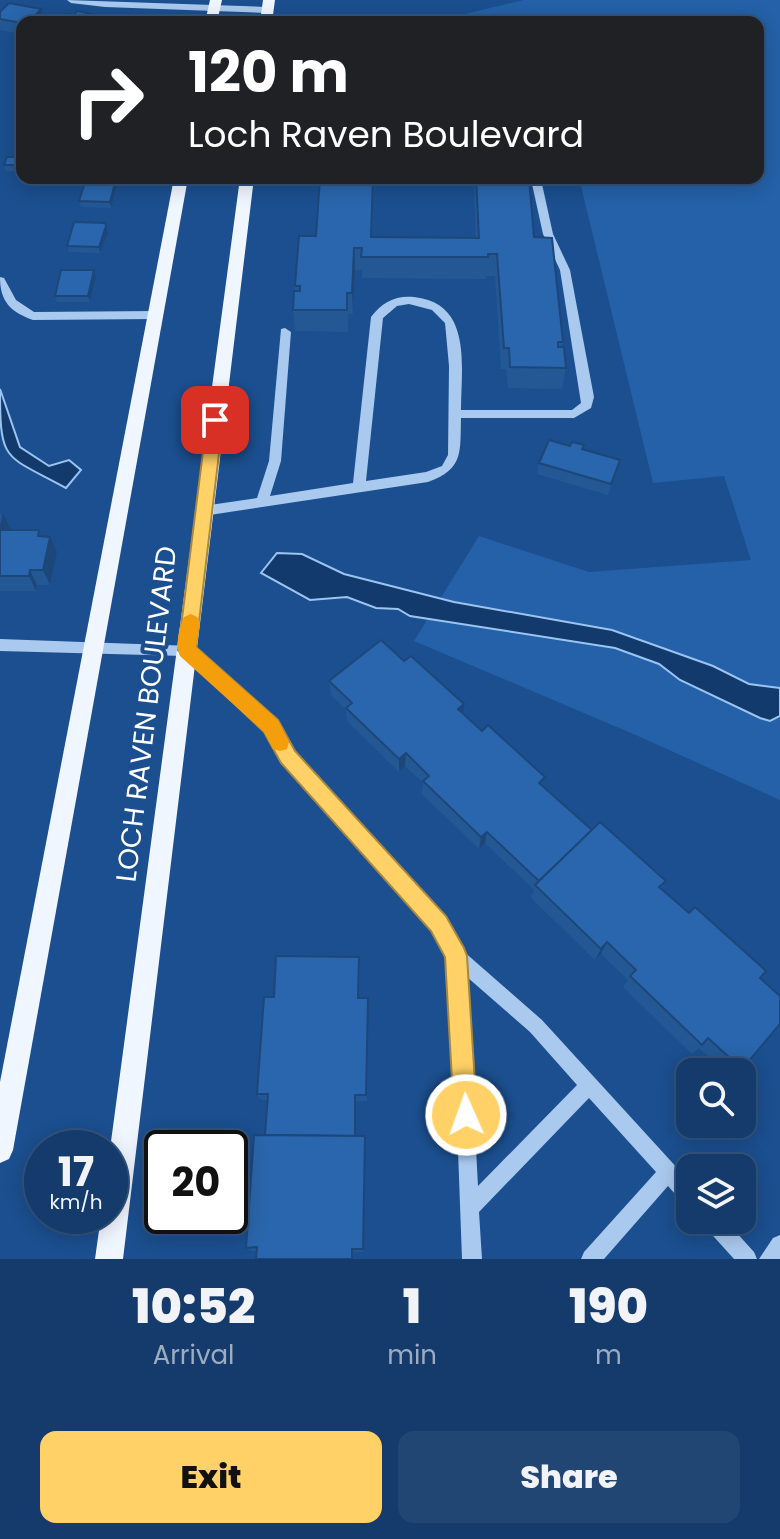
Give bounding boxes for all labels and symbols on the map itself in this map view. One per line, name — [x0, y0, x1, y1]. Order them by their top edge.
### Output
pin — [181, 386, 249, 454]
street label: LOCH RAVEN BOULEVARD — [107, 544, 186, 884]
position arrow — [424, 1073, 508, 1157]
speed limit sign: 20 — [144, 1130, 248, 1234]

